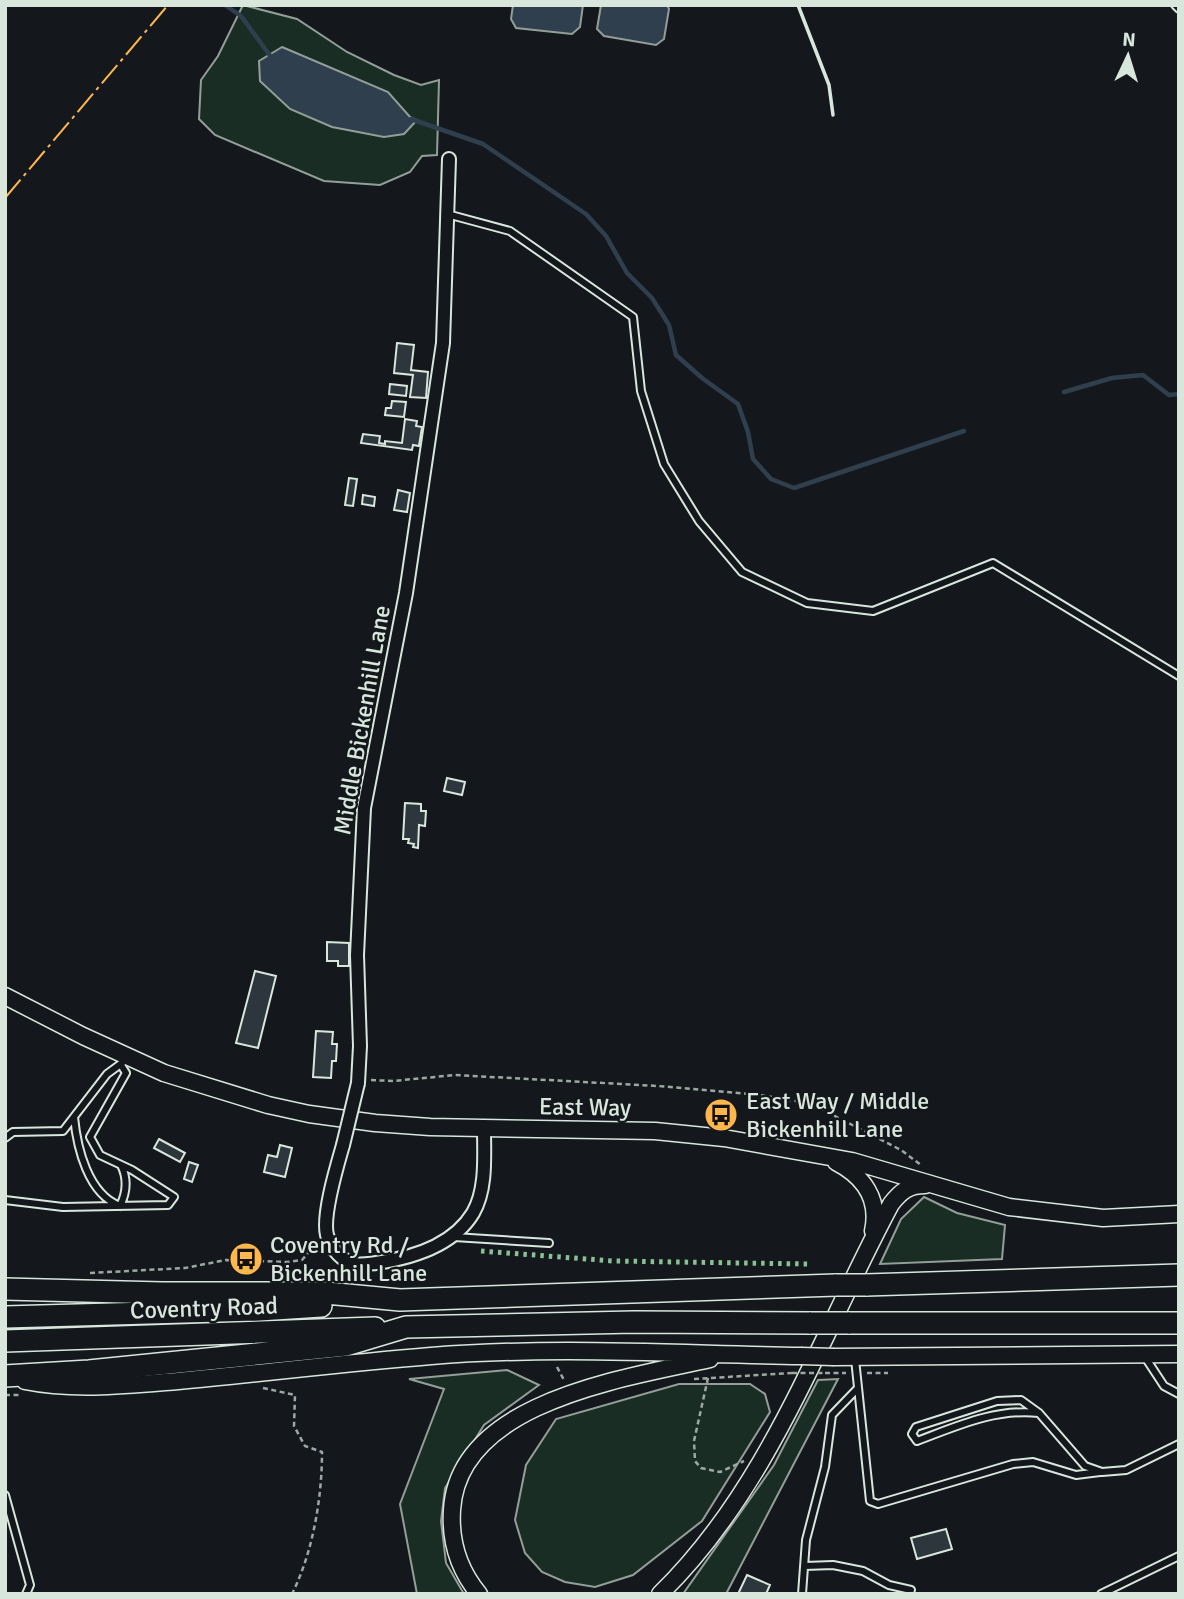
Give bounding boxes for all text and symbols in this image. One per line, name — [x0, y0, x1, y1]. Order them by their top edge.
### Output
north arrow — [1093, 21, 1163, 91]
text: N — [1122, 28, 1137, 52]
street label: Middle Bickenhill Lane — [327, 603, 397, 837]
place label: East Way / Middle Bickenhill Lane — [746, 1086, 929, 1144]
street label: East Way — [539, 1091, 631, 1123]
bus stop icon: East Way / Middle Bickenhill Lane — [702, 1096, 740, 1134]
place label: Coventry Rd / Bickenhill Lane — [270, 1230, 427, 1288]
bus stop icon: Coventry Rd / Bickenhill Lane — [227, 1240, 265, 1278]
street label: Coventry Road — [130, 1290, 278, 1326]

